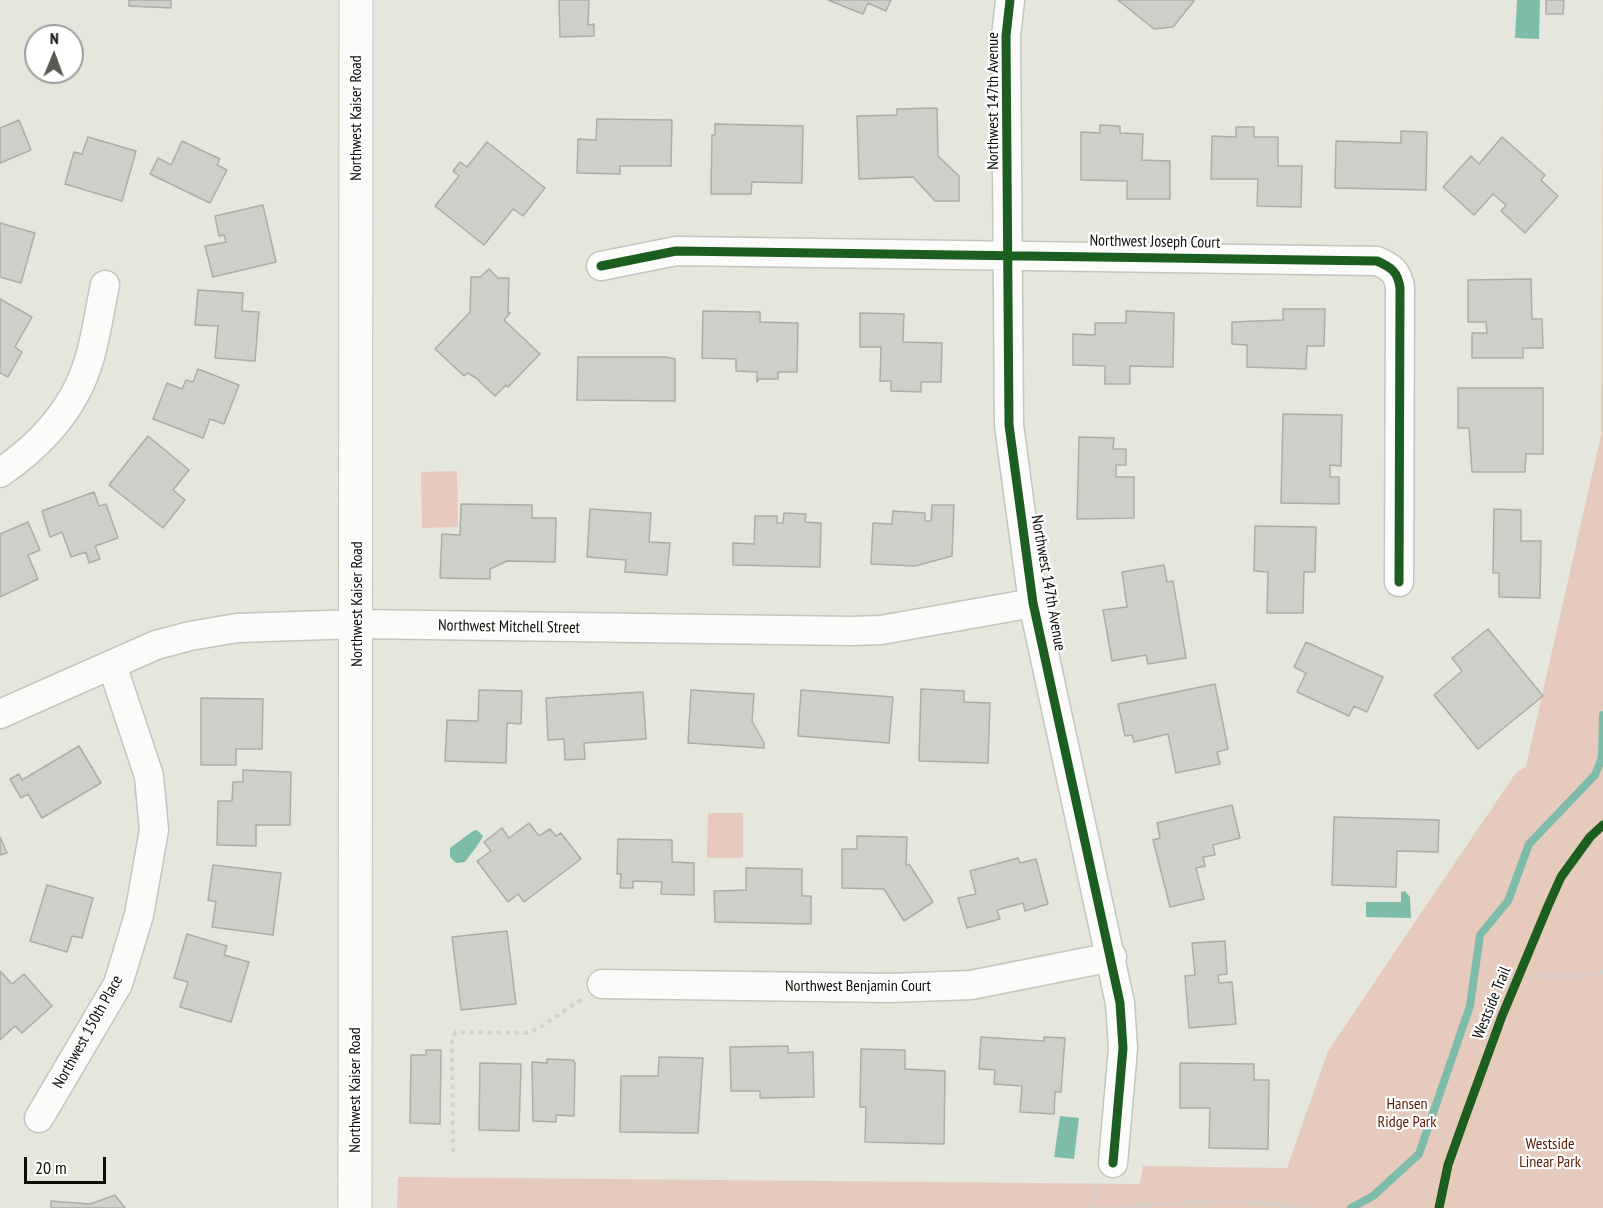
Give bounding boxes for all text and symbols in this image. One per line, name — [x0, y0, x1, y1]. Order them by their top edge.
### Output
north arrow — [24, 24, 84, 84]
text: N — [50, 28, 59, 48]
street label: Northwest 147th Avenue — [983, 32, 1003, 170]
street label: Northwest Kaiser Road — [346, 55, 366, 181]
street label: Northwest Joseph Court — [1089, 231, 1221, 253]
street label: Northwest 147th Avenue — [1027, 514, 1069, 652]
street label: Northwest Kaiser Road — [347, 541, 367, 667]
street label: Northwest Mitchell Street — [438, 616, 580, 638]
street label: Westside Trail — [1469, 964, 1515, 1042]
street label: Northwest 150th Place — [49, 972, 127, 1092]
street label: Northwest Benjamin Court — [785, 976, 931, 996]
street label: Northwest Kaiser Road — [345, 1027, 365, 1153]
park label: Hansen Ridge Park — [1378, 1094, 1436, 1132]
park label: Westside Linear Park — [1519, 1134, 1581, 1172]
scale bar — [27, 1145, 110, 1183]
text: 20 m — [35, 1156, 67, 1179]

